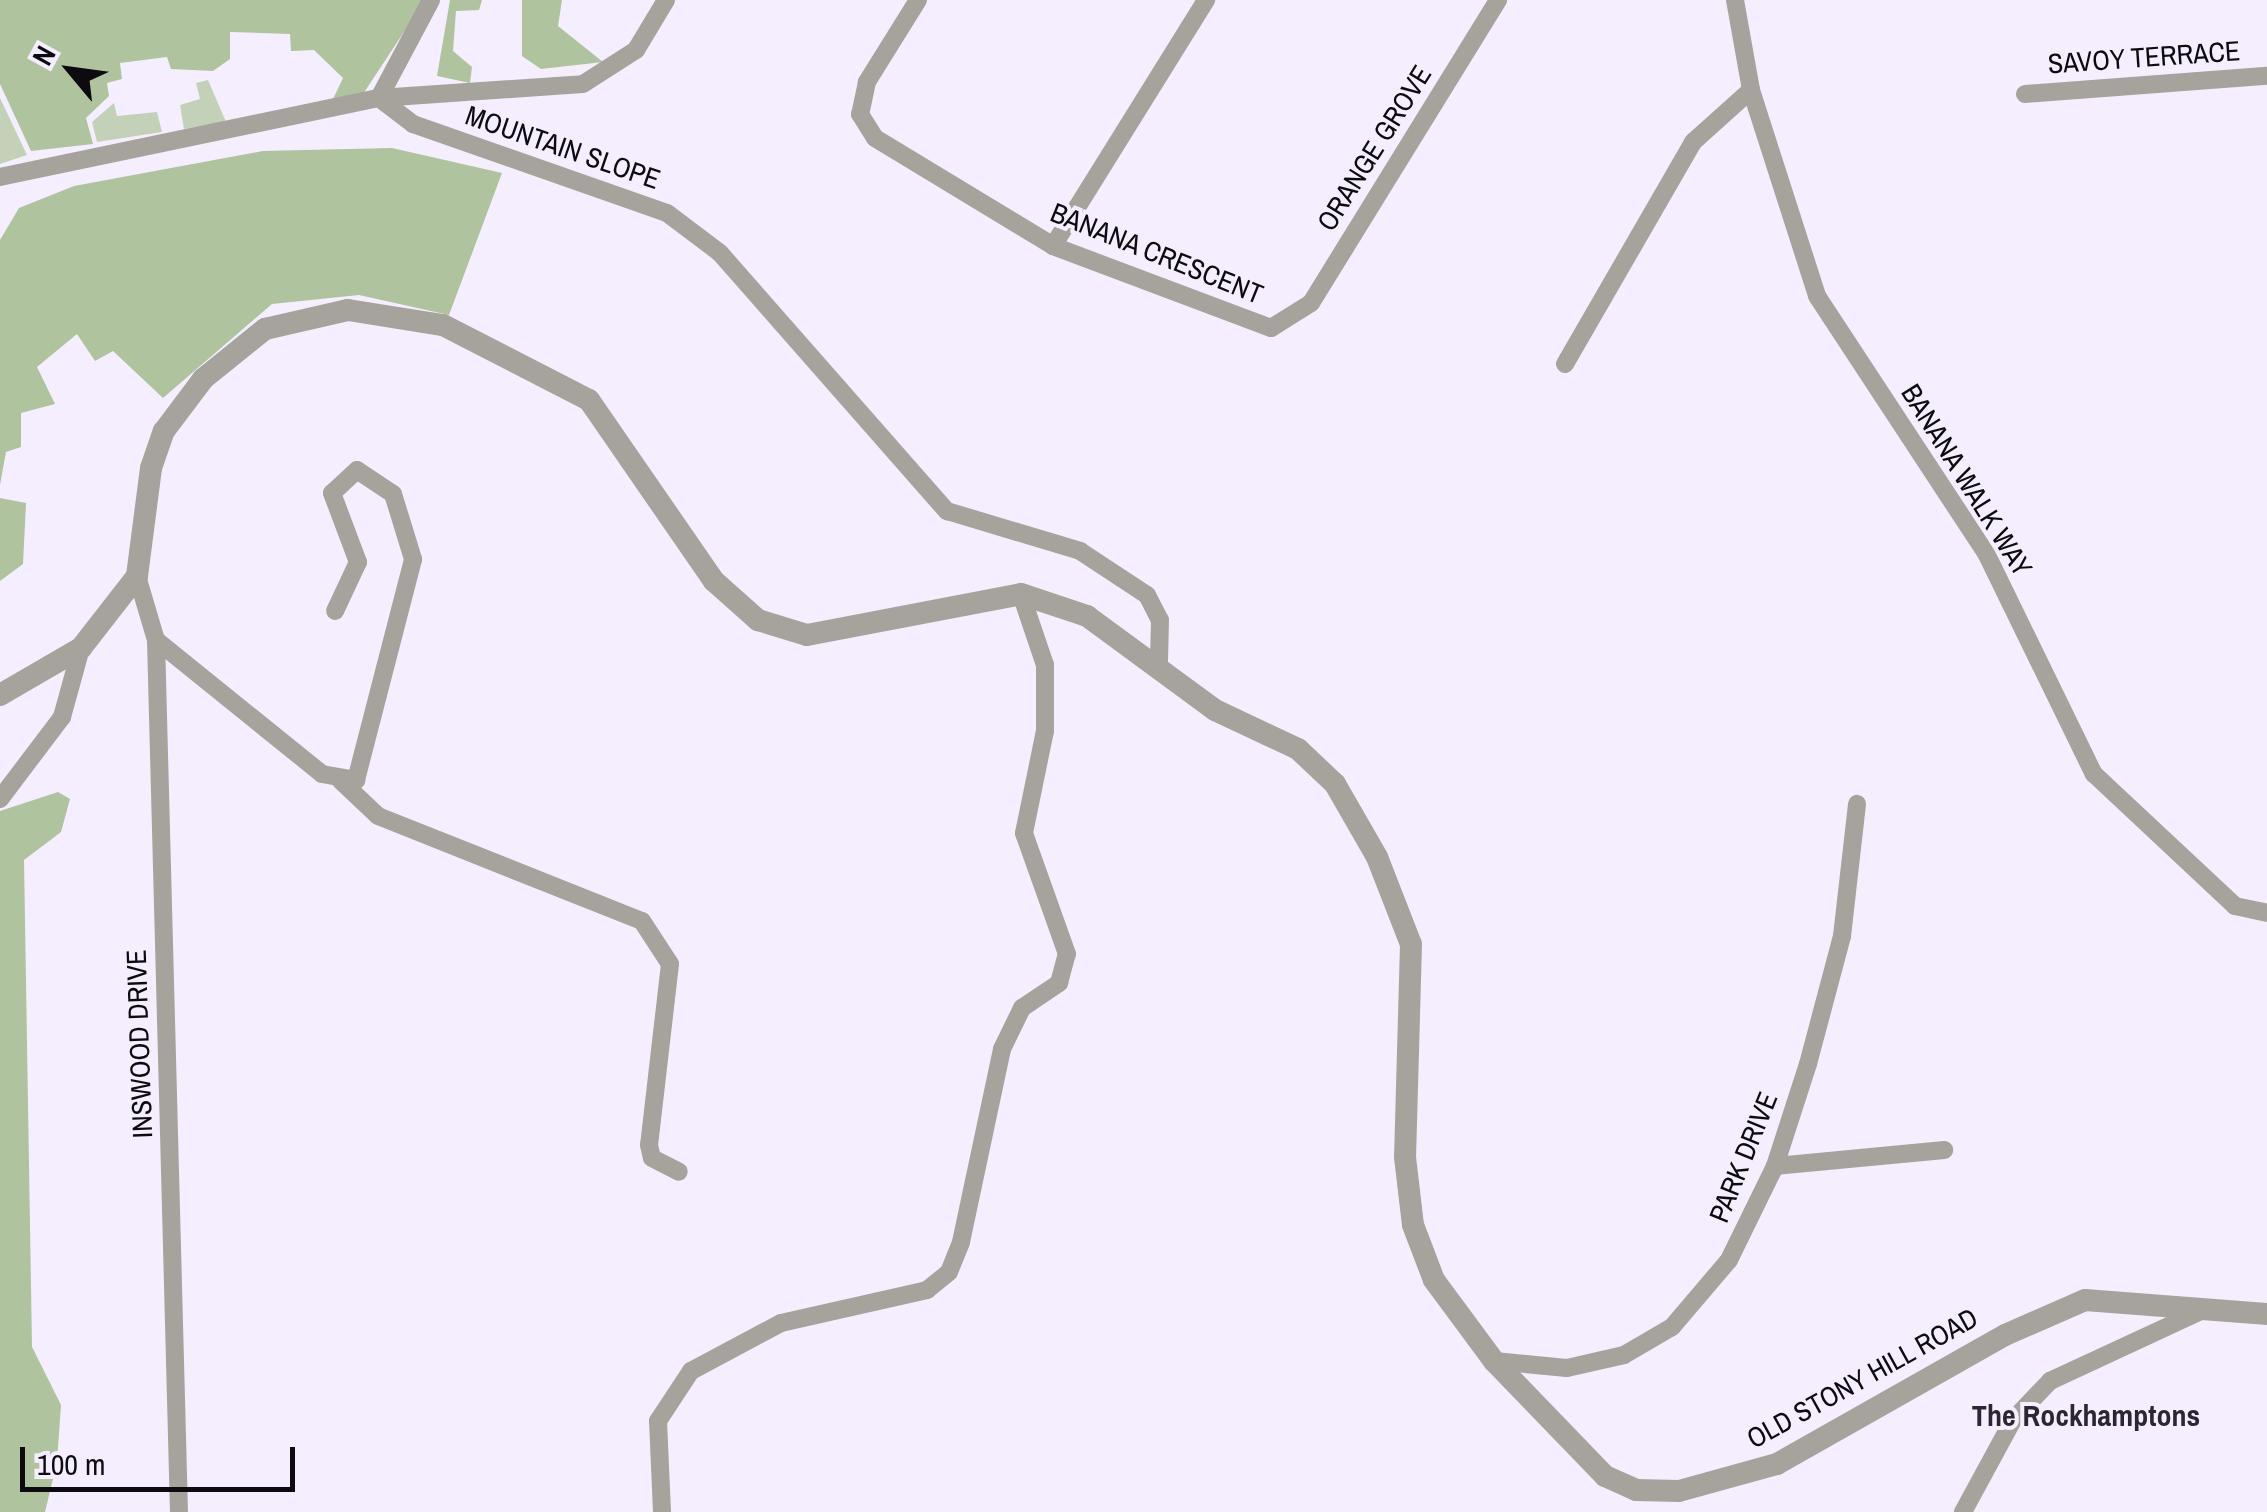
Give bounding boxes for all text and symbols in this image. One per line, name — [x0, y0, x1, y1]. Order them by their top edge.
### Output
north arrow — [20, 20, 120, 120]
street label: SAVOY TERRACE — [2046, 33, 2242, 81]
text: N — [23, 39, 64, 72]
street label: ORANGE GROVE — [1310, 59, 1438, 237]
street label: MOUNTAIN SLOPE — [461, 98, 665, 196]
street label: BANANA CRESCENT — [1045, 195, 1269, 311]
street label: BANANA WALK WAY — [1894, 377, 2040, 583]
street label: INSWOOD DRIVE — [119, 949, 159, 1139]
street label: PARK DRIVE — [1702, 1087, 1784, 1227]
street label: OLD STONY HILL ROAD — [1740, 1300, 1984, 1456]
district label: The Rockhamptons — [1972, 1397, 2200, 1433]
scale bar — [25, 1427, 300, 1489]
text: 100 m — [37, 1444, 105, 1484]

